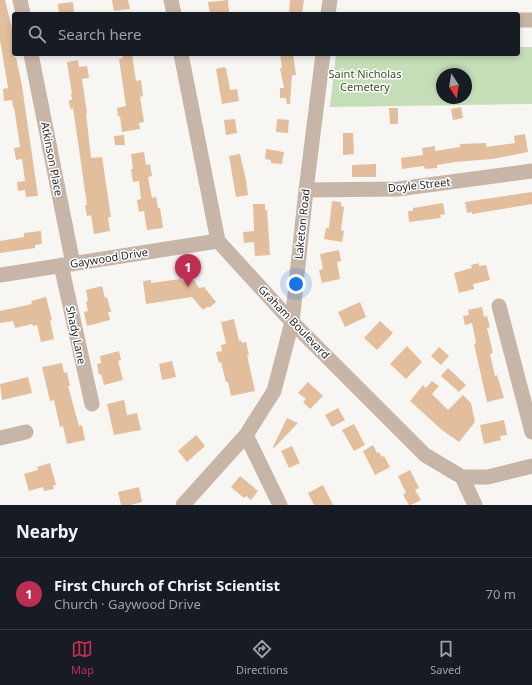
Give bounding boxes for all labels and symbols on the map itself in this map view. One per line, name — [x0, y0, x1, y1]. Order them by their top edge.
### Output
park label: Saint Nicholas Cemetery — [329, 66, 401, 94]
north arrow — [436, 68, 472, 104]
street label: Atkinson Place — [38, 121, 67, 197]
street label: Doyle Street — [387, 174, 451, 195]
street label: Laketon Road — [290, 188, 313, 260]
street label: Gaywood Drive — [69, 244, 149, 271]
pin: 1 — [175, 254, 201, 287]
your location — [286, 274, 306, 294]
street label: Graham Boulevard — [255, 282, 333, 362]
street label: Shady Lane — [63, 304, 90, 365]

